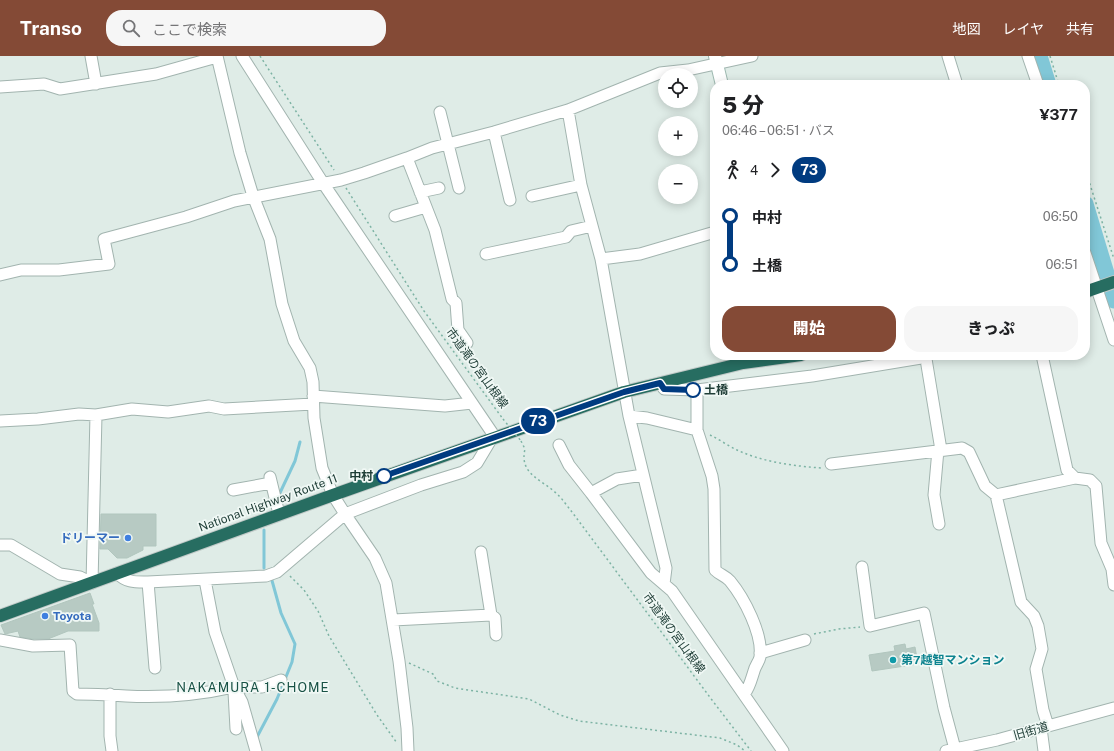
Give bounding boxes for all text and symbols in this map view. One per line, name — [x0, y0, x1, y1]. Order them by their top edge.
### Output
search box — [106, 10, 386, 46]
text: Transo — [20, 17, 82, 39]
icon: search — [120, 17, 142, 39]
text: ここで検索 — [152, 21, 227, 38]
text: 地図 — [952, 21, 980, 37]
text: レイヤ — [1002, 21, 1044, 37]
text: 共有 — [1066, 21, 1094, 37]
map controls — [658, 68, 698, 204]
button: locate — [658, 68, 698, 108]
text: 5 分 — [722, 92, 764, 118]
text: ¥377 — [1040, 106, 1078, 123]
button: + — [658, 116, 698, 156]
text: 06:46 – 06:51 · バス — [722, 123, 835, 138]
icon: walk — [722, 159, 744, 181]
icon: forward — [764, 159, 786, 181]
text: 73 — [800, 162, 818, 178]
text: 4 — [750, 163, 758, 178]
button: − — [658, 164, 698, 204]
text: 中村 — [752, 209, 782, 226]
text: 06:50 — [1043, 209, 1078, 224]
text: 土橋 — [752, 257, 782, 274]
text: 06:51 — [1045, 257, 1078, 272]
button: 開始 — [722, 306, 896, 352]
button: きっぷ — [904, 306, 1078, 352]
street label: 市道滝の宮山根線 — [443, 325, 511, 411]
marker: 土橋 — [685, 382, 701, 398]
place label: 土橋 — [704, 383, 729, 397]
line badge: 73 — [520, 408, 556, 434]
text: 73 — [529, 413, 547, 429]
marker: 中村 — [376, 468, 392, 484]
place label: 中村 — [349, 469, 373, 483]
street label: National Highway Route 11 — [197, 471, 339, 535]
place label: ドリーマー — [60, 531, 120, 545]
marker: ドリーマー — [123, 533, 133, 543]
street label: 市道滝の宮山根線 — [640, 590, 708, 676]
place label: Toyota — [53, 609, 91, 623]
marker: Toyota — [40, 611, 50, 621]
place label: 第7越智マンション — [901, 653, 1005, 667]
marker: 第7越智マンション — [888, 655, 898, 665]
district label: NAKAMURA 1-CHOME — [176, 680, 330, 695]
street label: 旧街道 — [1012, 719, 1050, 743]

